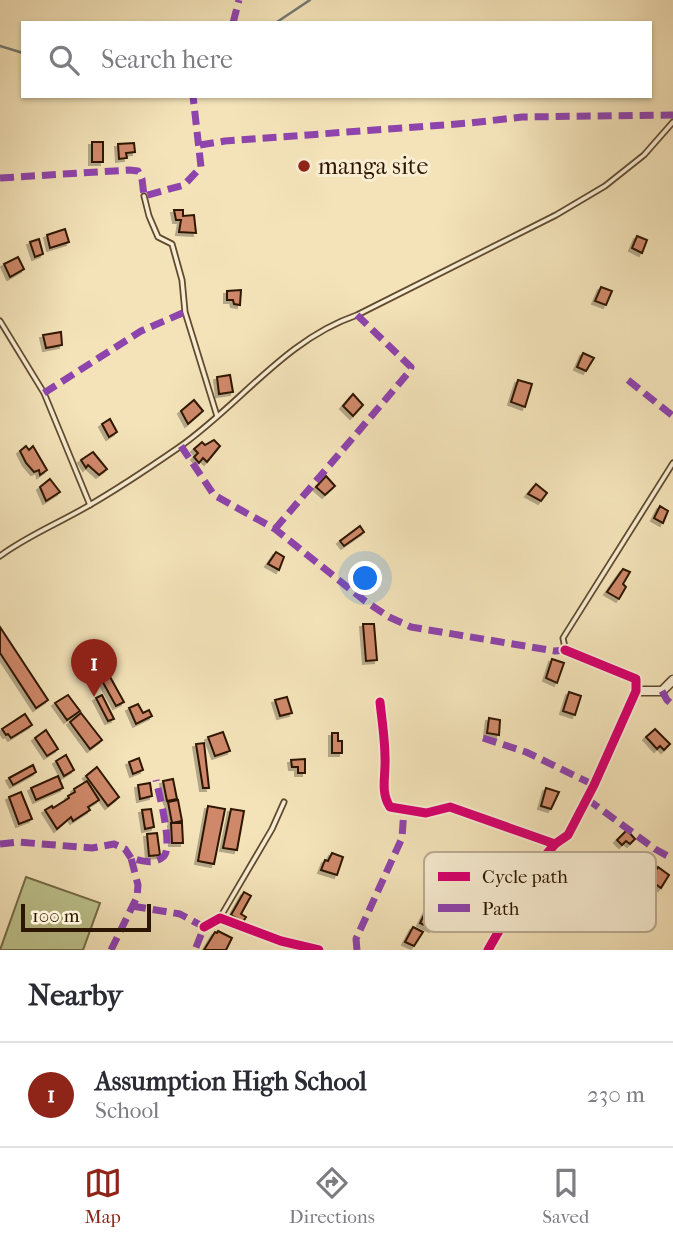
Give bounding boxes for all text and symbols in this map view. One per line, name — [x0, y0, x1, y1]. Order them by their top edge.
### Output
search box — [21, 21, 652, 98]
icon: search — [45, 41, 83, 79]
text: Search here — [101, 44, 233, 75]
place label: manga site — [318, 152, 428, 180]
marker: manga site — [296, 158, 312, 174]
your location — [348, 561, 382, 595]
pin: 1 — [71, 639, 117, 697]
legend — [424, 852, 656, 932]
text: Cycle path — [482, 866, 568, 888]
text: Path — [482, 898, 520, 920]
scale bar — [21, 901, 150, 933]
text: 100 m — [32, 905, 80, 927]
text: Nearby — [28, 978, 123, 1013]
text: Assumption High School — [95, 1066, 367, 1097]
text: 1 — [47, 1081, 55, 1108]
text: 230 m — [587, 1081, 645, 1108]
text: School — [95, 1097, 159, 1124]
tab: Map — [84, 1164, 122, 1228]
tab: Directions — [289, 1164, 375, 1228]
tab: Saved — [542, 1164, 589, 1228]

